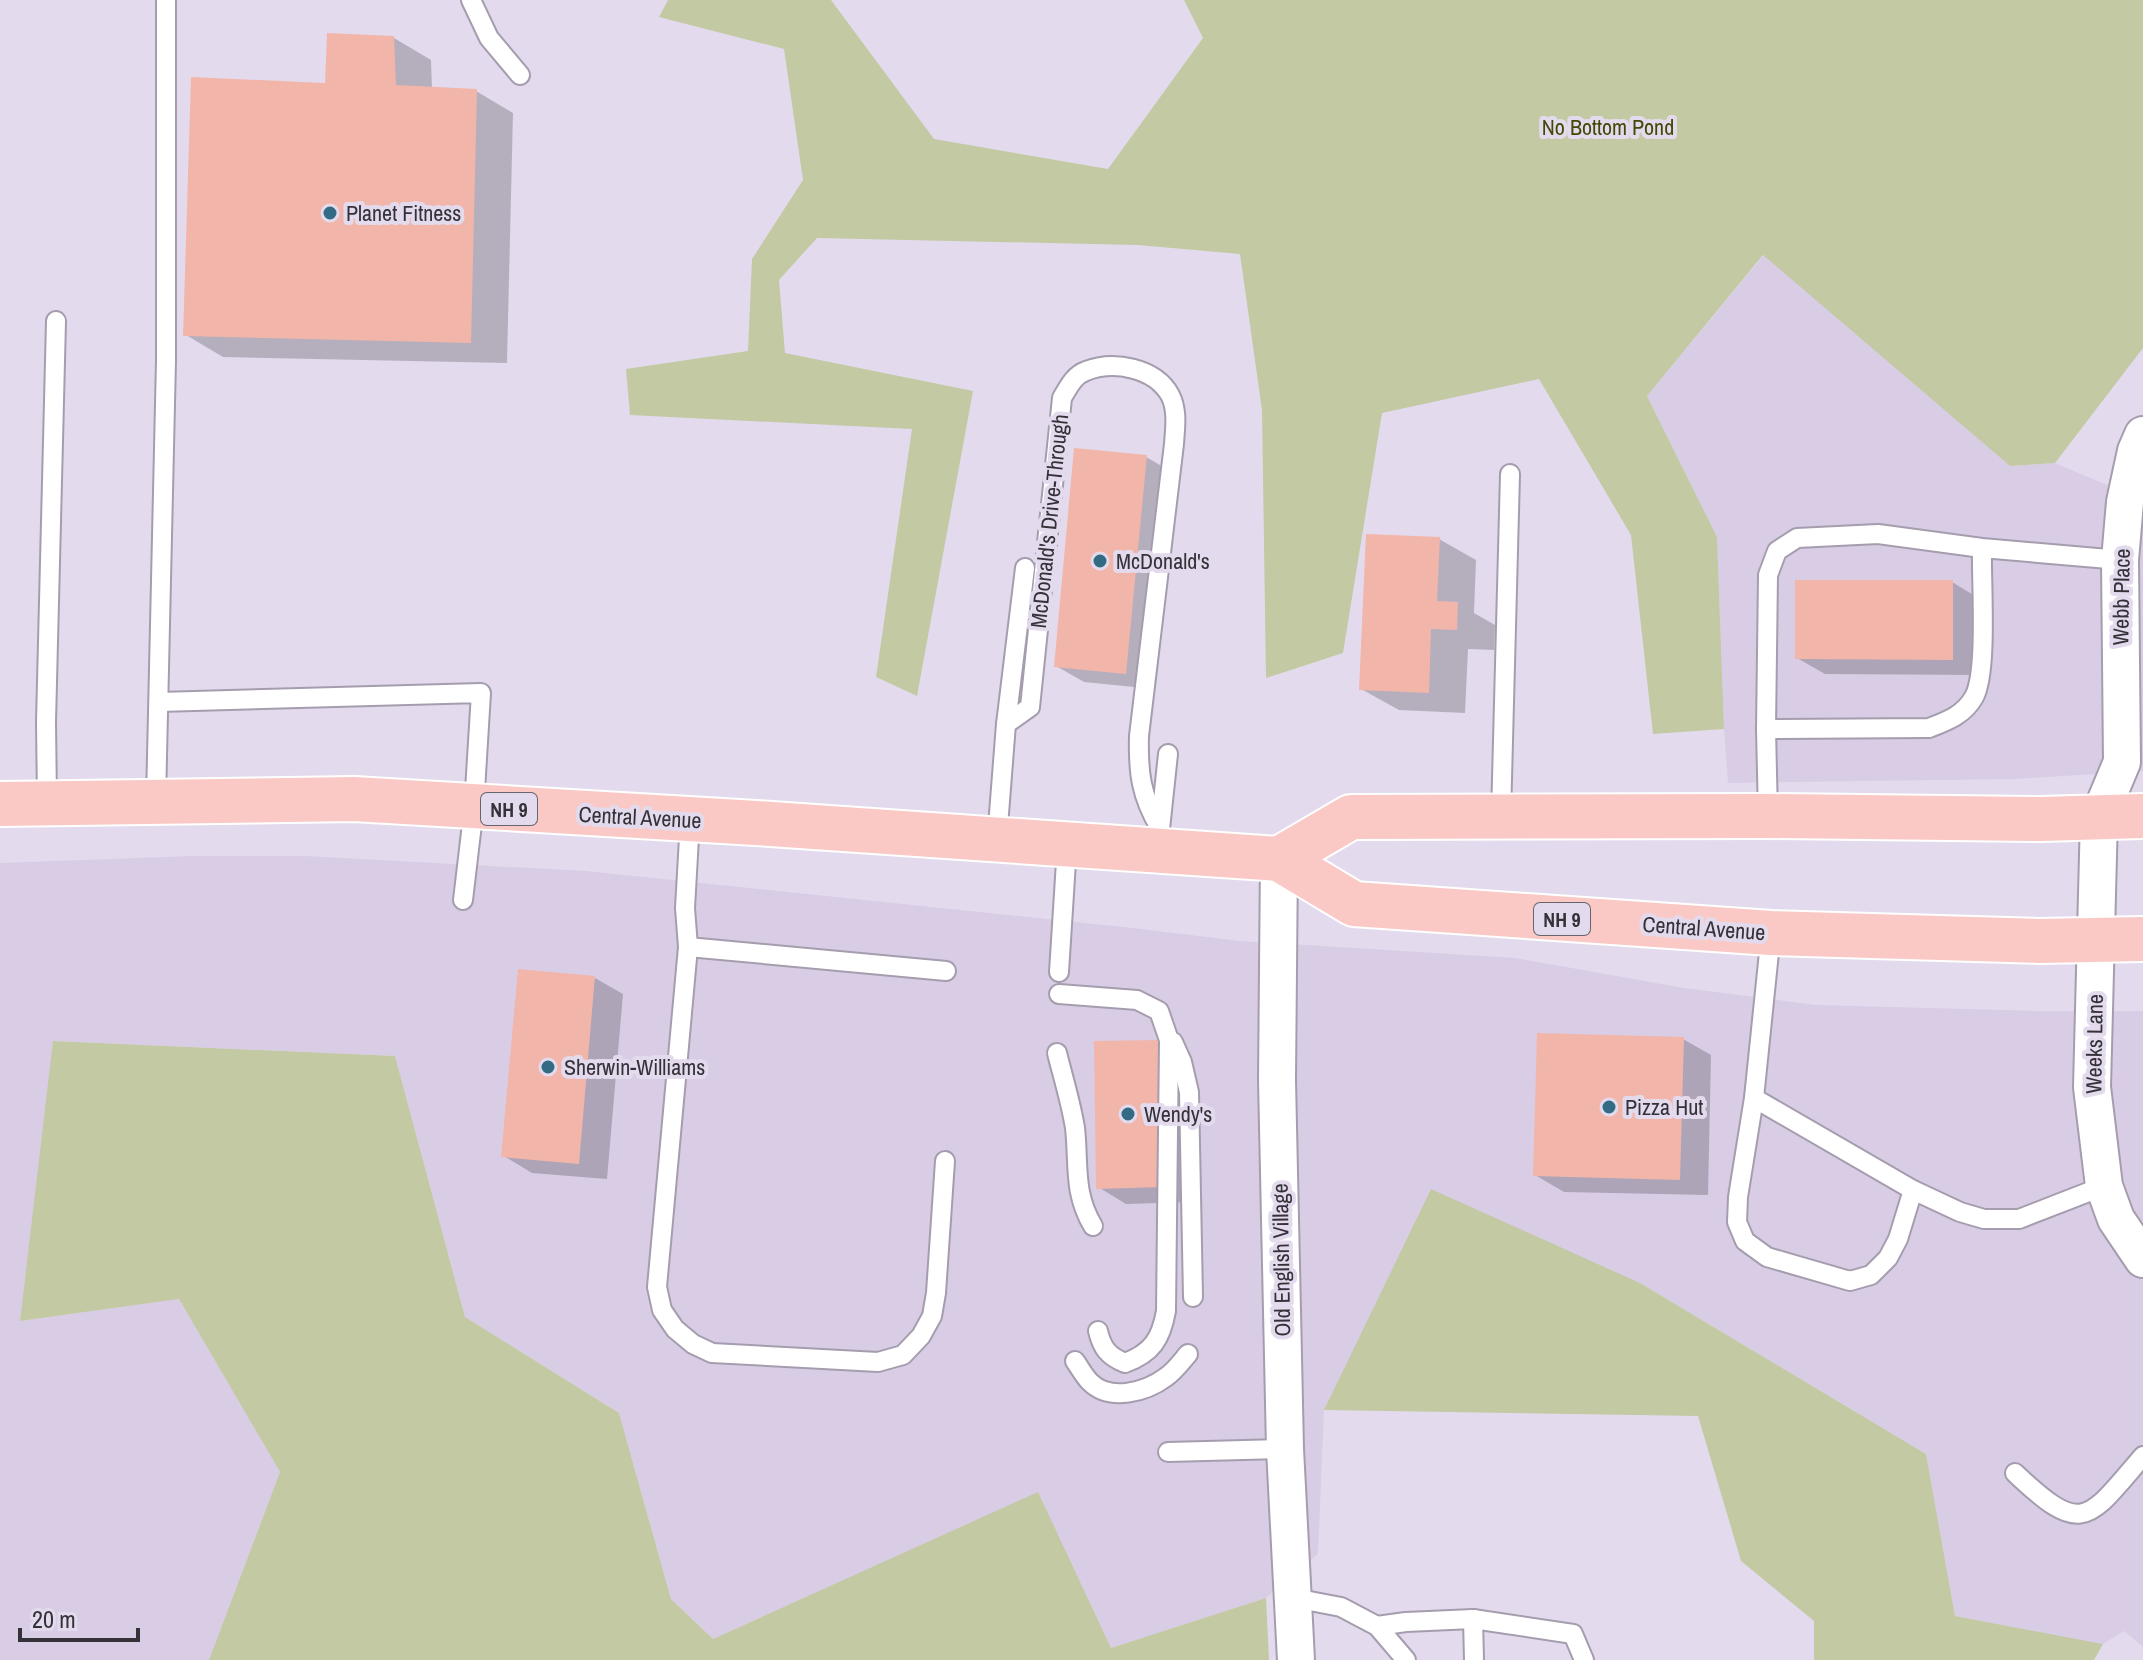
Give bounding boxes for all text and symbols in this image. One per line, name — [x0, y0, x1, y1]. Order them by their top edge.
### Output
park label: No Bottom Pond — [1542, 112, 1674, 142]
place label: Planet Fitness — [346, 198, 461, 228]
marker: Planet Fitness — [321, 204, 339, 222]
street label: McDonald's Drive-Through — [1023, 413, 1075, 629]
place label: McDonald's — [1116, 546, 1210, 576]
street label: Webb Place — [2105, 548, 2137, 646]
marker: McDonald's — [1091, 552, 1109, 570]
road number: NH 9 — [481, 793, 537, 825]
street label: Central Avenue — [578, 799, 702, 835]
road number: NH 9 — [1534, 903, 1590, 935]
street label: Central Avenue — [1642, 909, 1766, 947]
street label: Weeks Lane — [2078, 994, 2110, 1094]
place label: Sherwin-Williams — [564, 1052, 705, 1082]
marker: Sherwin-Williams — [539, 1058, 557, 1076]
place label: Pizza Hut — [1625, 1092, 1703, 1122]
marker: Pizza Hut — [1600, 1098, 1618, 1116]
place label: Wendy's — [1144, 1099, 1212, 1129]
marker: Wendy's — [1119, 1105, 1137, 1123]
street label: Old English Village — [1265, 1183, 1297, 1337]
scale bar — [20, 1592, 138, 1642]
text: 20 m — [32, 1603, 76, 1635]

